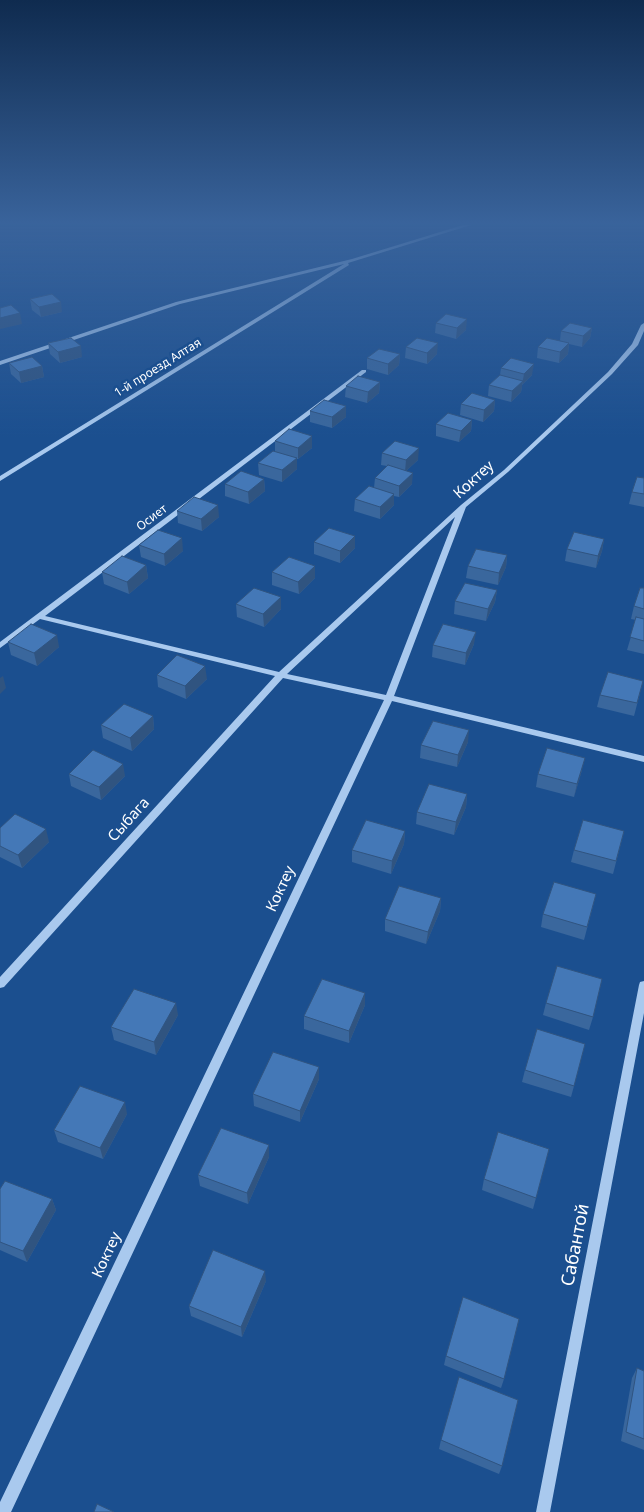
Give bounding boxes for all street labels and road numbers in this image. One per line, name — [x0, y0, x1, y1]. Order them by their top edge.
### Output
street label: 1-й проезд Алтая — [112, 335, 204, 401]
street label: Коктеу — [450, 457, 498, 503]
street label: Осиет — [134, 502, 170, 534]
street label: Сыбага — [105, 794, 153, 846]
street label: Коктеу — [263, 863, 299, 915]
street label: Сабантой — [557, 1202, 595, 1288]
street label: Коктеу — [89, 1229, 125, 1281]

